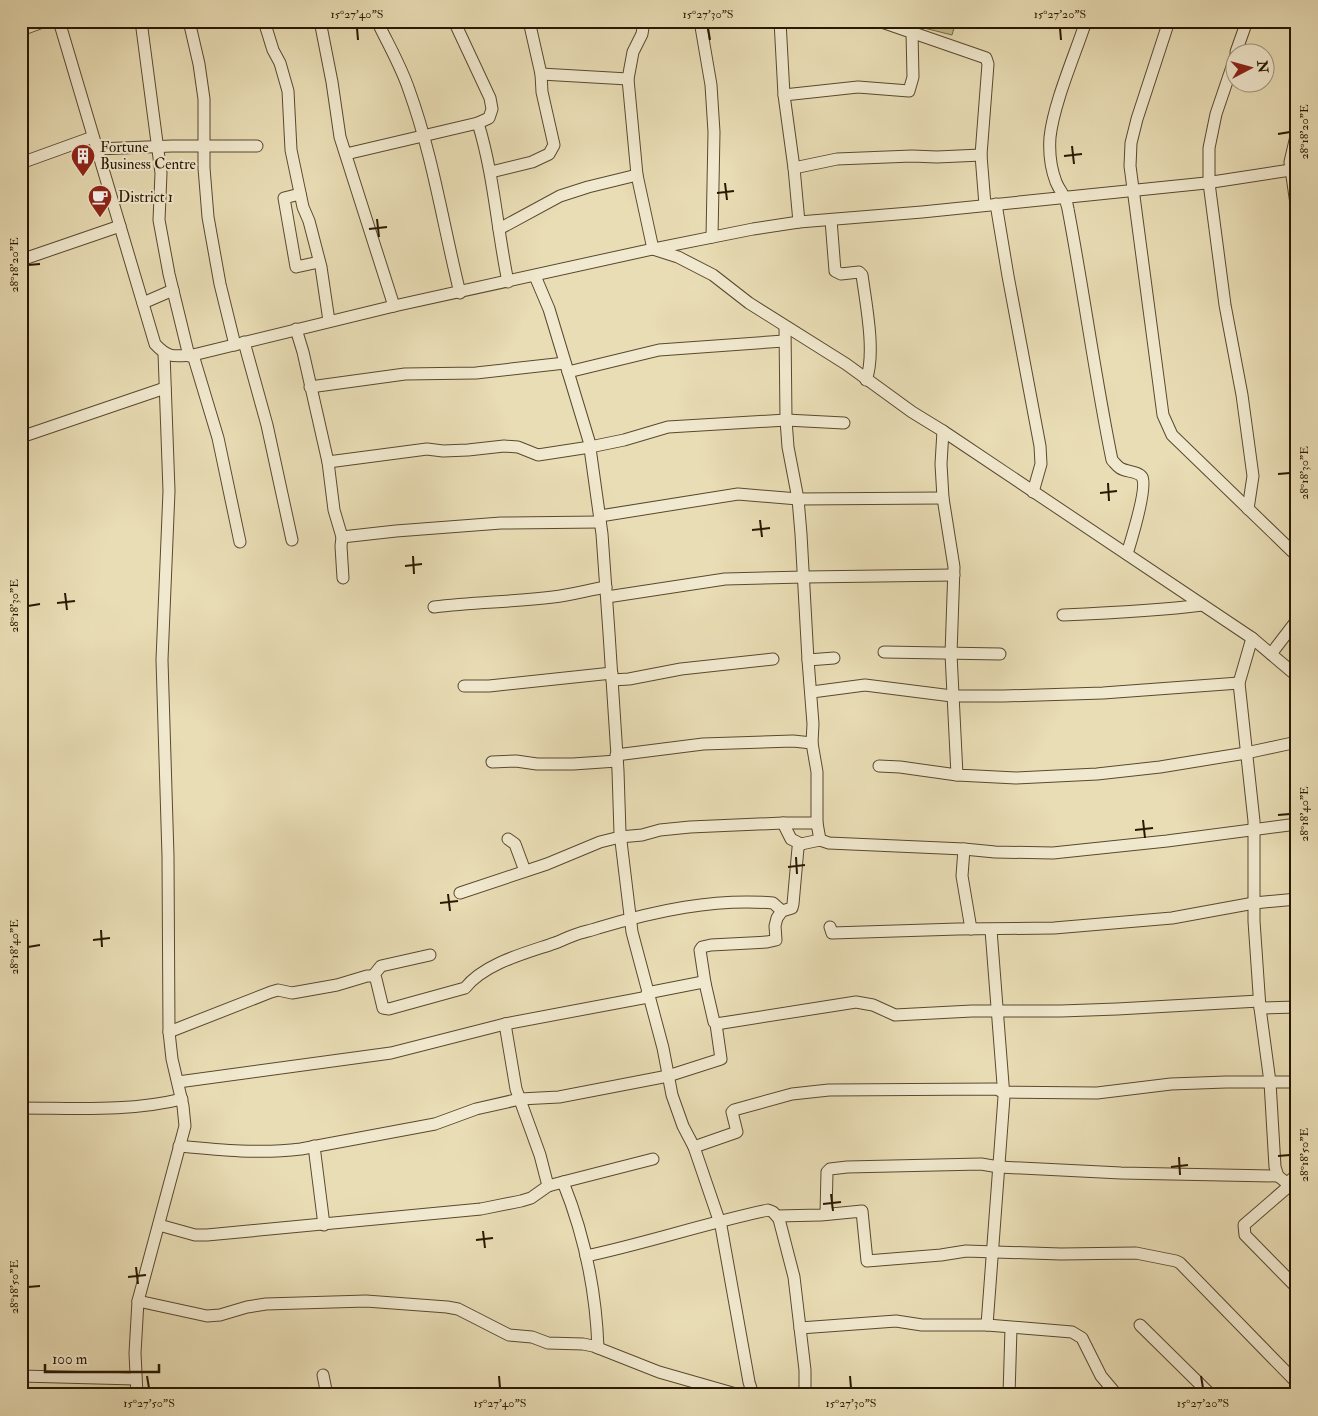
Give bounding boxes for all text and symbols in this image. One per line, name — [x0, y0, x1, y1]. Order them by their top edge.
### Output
text: 15°27'40"S — [331, 7, 383, 22]
text: 15°27'30"S — [682, 7, 734, 22]
text: 15°27'20"S — [1034, 7, 1086, 22]
north arrow — [1226, 42, 1276, 92]
text: N — [1253, 59, 1272, 74]
text: 28°18'20"E — [1297, 104, 1312, 160]
place label: Fortune Business Centre — [100, 138, 196, 174]
building icon: Fortune Business Centre — [70, 143, 96, 177]
cafe icon: District 1 — [87, 184, 113, 218]
place label: District 1 — [118, 188, 173, 207]
text: 28°18'20"E — [7, 237, 22, 293]
text: 28°18'30"E — [1297, 446, 1312, 500]
text: 28°18'30"E — [7, 579, 22, 633]
text: 28°18'40"E — [1297, 786, 1312, 842]
text: 28°18'40"E — [7, 919, 22, 975]
text: 28°18'50"E — [1297, 1128, 1312, 1182]
text: 28°18'50"E — [7, 1260, 22, 1314]
scale bar — [45, 1341, 159, 1373]
text: 100 m — [52, 1350, 88, 1369]
text: 15°27'50"S — [123, 1396, 175, 1411]
text: 15°27'40"S — [474, 1396, 526, 1411]
text: 15°27'30"S — [825, 1396, 877, 1411]
text: 15°27'20"S — [1177, 1396, 1229, 1411]

